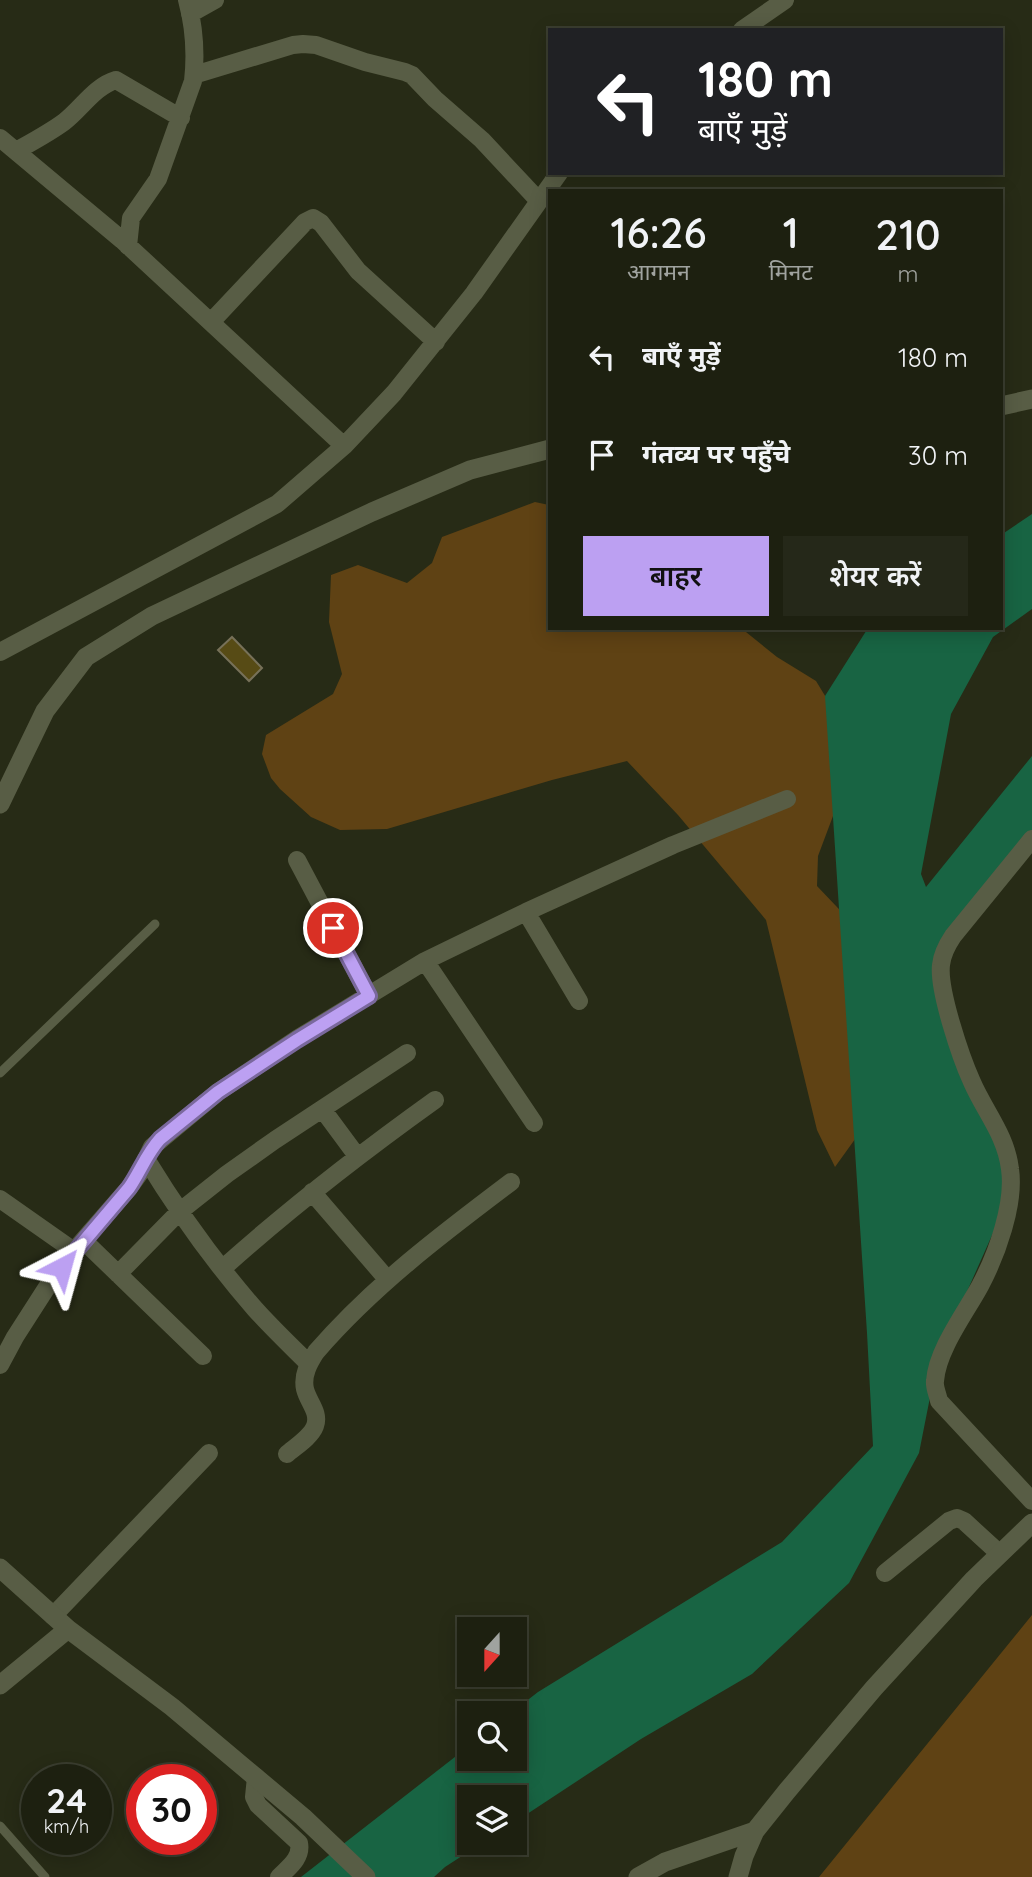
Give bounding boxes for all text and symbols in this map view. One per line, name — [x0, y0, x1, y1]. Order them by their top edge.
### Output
text: 180 m — [698, 48, 833, 109]
icon: left — [583, 56, 674, 147]
text: बाएँ मुड़ें — [698, 109, 787, 149]
text: 16:26 — [610, 206, 706, 259]
text: 1 — [783, 206, 799, 259]
text: 210 — [875, 208, 941, 261]
text: आगमन — [627, 257, 690, 286]
text: मिनट — [769, 257, 813, 286]
text: m — [897, 259, 918, 288]
icon: left — [583, 338, 621, 376]
text: बाएँ मुड़ें — [642, 339, 721, 372]
text: 180 m — [898, 341, 968, 374]
icon: arrive — [583, 436, 621, 474]
text: गंतव्य पर पहुँचे — [642, 437, 790, 470]
text: 30 m — [908, 439, 968, 472]
button: बाहर — [583, 536, 769, 616]
button: शेयर करें — [783, 536, 968, 616]
pin — [303, 898, 363, 958]
icon: arrive — [314, 909, 352, 947]
position arrow — [25, 1230, 99, 1304]
north arrow — [457, 1617, 527, 1687]
map controls — [457, 1617, 527, 1855]
button: search — [457, 1701, 527, 1771]
speed limit sign: 30 — [126, 1764, 217, 1855]
text: 24 — [46, 1778, 87, 1822]
button: layers — [457, 1785, 527, 1855]
text: km/h — [44, 1815, 89, 1838]

